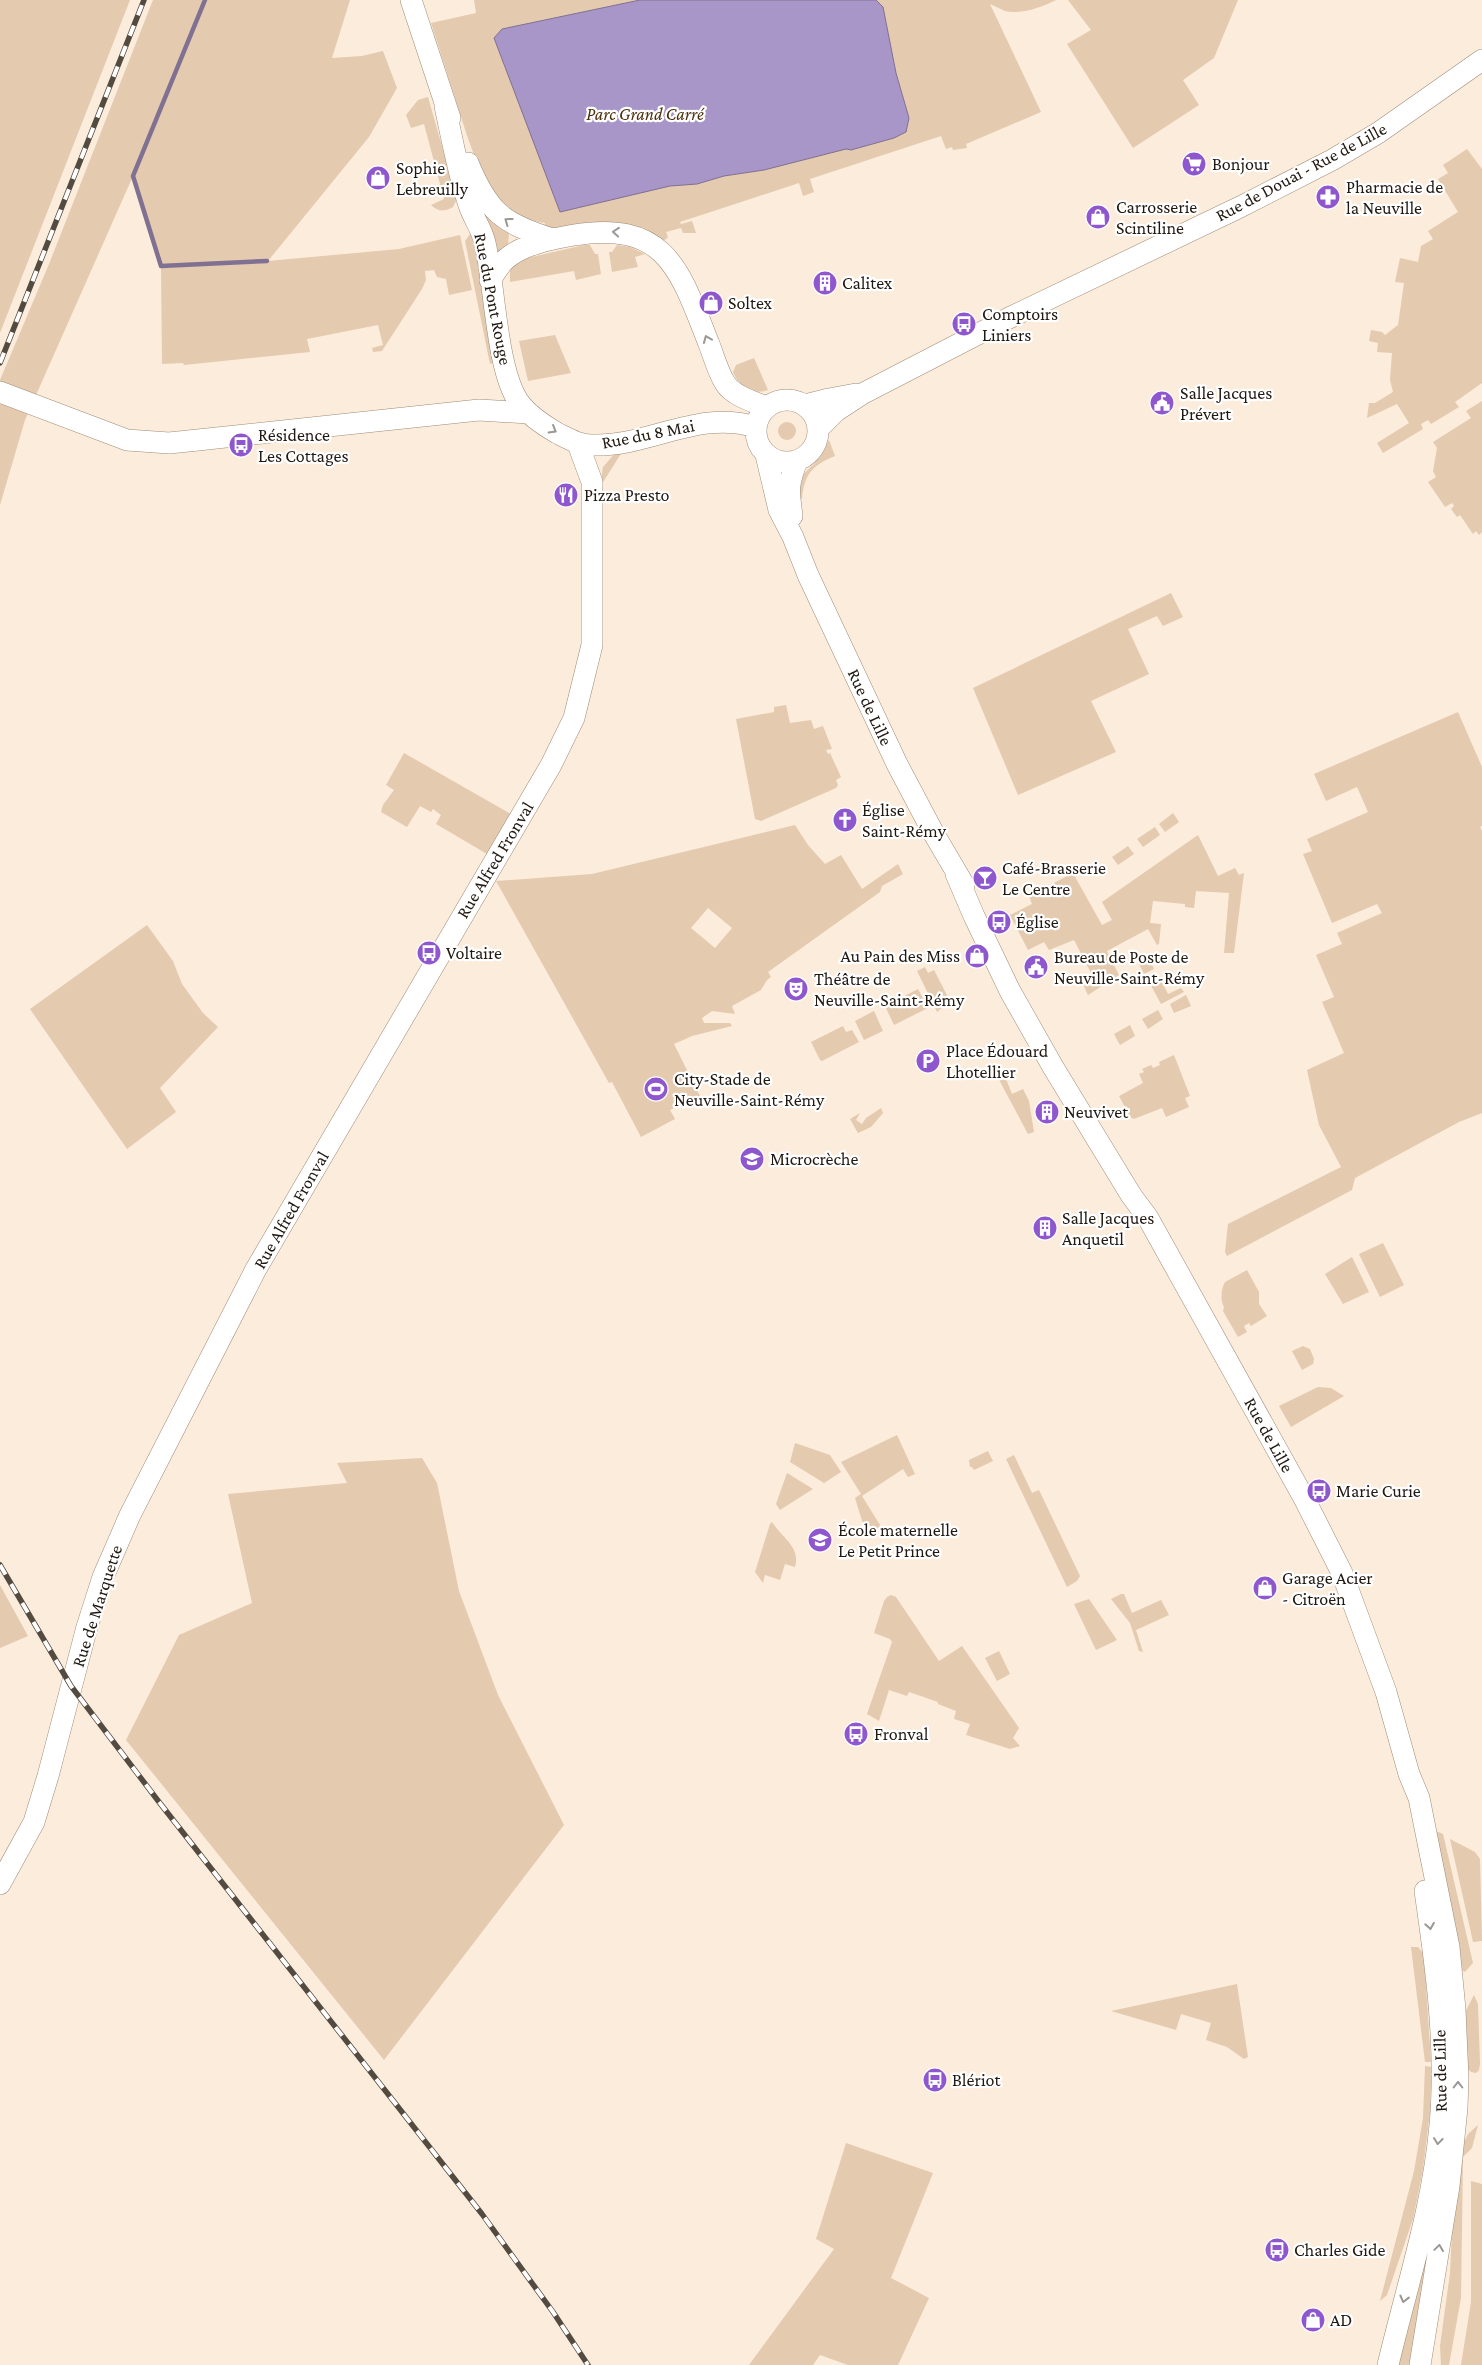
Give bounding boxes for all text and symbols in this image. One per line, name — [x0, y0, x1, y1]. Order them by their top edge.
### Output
park label: Parc Grand Carré — [586, 104, 705, 124]
street label: Rue de Douai - Rue de Lille — [1212, 118, 1390, 226]
supermarket icon: Bonjour — [1181, 151, 1207, 177]
place label: Bonjour — [1212, 154, 1270, 175]
place label: Sophie Lebreuilly — [396, 158, 469, 199]
shop icon: Sophie Lebreuilly — [365, 165, 391, 191]
place label: Pharmacie de la Neuville — [1346, 177, 1443, 218]
pharmacy icon: Pharmacie de la Neuville — [1315, 184, 1341, 210]
place label: Carrosserie Scintiline — [1116, 197, 1197, 238]
shop icon: Carrosserie Scintiline — [1085, 204, 1111, 230]
one-way arrow — [505, 218, 514, 226]
one-way arrow — [612, 227, 620, 238]
street label: Rue du Pont Rouge — [470, 231, 516, 367]
building icon: Calitex — [812, 270, 838, 296]
place label: Calitex — [842, 273, 893, 293]
shop icon: Soltex — [698, 290, 724, 316]
place label: Soltex — [728, 293, 773, 313]
place label: Comptoirs Liniers — [982, 304, 1058, 345]
bus stop icon: Comptoirs Liniers — [951, 311, 977, 337]
one-way arrow — [702, 335, 713, 344]
place label: Salle Jacques Prévert — [1180, 383, 1272, 424]
public building icon: Salle Jacques Prévert — [1149, 390, 1175, 416]
street label: Rue du 8 Mai — [600, 415, 696, 453]
one-way arrow — [547, 424, 556, 434]
place label: Résidence Les Cottages — [258, 425, 349, 466]
bus stop icon: Résidence Les Cottages — [228, 432, 254, 458]
restaurant icon: Pizza Presto — [553, 482, 579, 508]
place label: Pizza Presto — [584, 485, 670, 505]
street label: Rue de Lille — [844, 665, 897, 749]
street label: Rue Alfred Fronval — [452, 798, 538, 922]
place label: Église Saint-Rémy — [862, 800, 947, 841]
church icon: Église Saint-Rémy — [832, 807, 858, 833]
place label: Café-Brasserie Le Centre — [1002, 858, 1106, 899]
bar icon: Café-Brasserie Le Centre — [972, 865, 998, 891]
bus stop icon: Église — [986, 909, 1012, 935]
place label: Église — [1016, 912, 1059, 932]
bus stop icon: Voltaire — [416, 940, 442, 966]
place label: Voltaire — [446, 943, 502, 963]
shop icon: Au Pain des Miss — [964, 943, 990, 969]
place label: Au Pain des Miss — [841, 946, 960, 966]
place label: Bureau de Poste de Neuville-Saint-Rémy — [1054, 947, 1205, 988]
public building icon: Bureau de Poste de Neuville-Saint-Rémy — [1023, 954, 1049, 980]
place label: Théâtre de Neuville-Saint-Rémy — [814, 969, 965, 1010]
theatre icon: Théâtre de Neuville-Saint-Rémy — [783, 976, 809, 1002]
place label: Place Édouard Lhotellier — [946, 1041, 1049, 1082]
parking icon: Place Édouard Lhotellier — [915, 1048, 941, 1074]
place label: City-Stade de Neuville-Saint-Rémy — [674, 1069, 825, 1110]
sports icon: City-Stade de Neuville-Saint-Rémy — [643, 1076, 669, 1102]
building icon: Neuvivet — [1034, 1099, 1060, 1125]
place label: Neuvivet — [1064, 1102, 1129, 1122]
school or university icon: Microcrèche — [739, 1146, 765, 1172]
street label: Rue Alfred Fronval — [249, 1148, 333, 1272]
place label: Microcrèche — [770, 1149, 859, 1169]
place label: Salle Jacques Anquetil — [1062, 1208, 1154, 1249]
building icon: Salle Jacques Anquetil — [1032, 1215, 1058, 1241]
street label: Rue de Lille — [1240, 1394, 1298, 1476]
bus stop icon: Marie Curie — [1306, 1478, 1332, 1504]
place label: Marie Curie — [1336, 1481, 1421, 1501]
place label: École maternelle Le Petit Prince — [838, 1520, 958, 1561]
school or university icon: École maternelle Le Petit Prince — [807, 1527, 833, 1553]
street label: Rue de Marquette — [68, 1542, 126, 1669]
place label: Garage Acier - Citroën — [1282, 1568, 1373, 1609]
shop icon: Garage Acier - Citroën — [1252, 1575, 1278, 1601]
bus stop icon: Fronval — [843, 1721, 869, 1747]
place label: Fronval — [874, 1724, 929, 1744]
one-way arrow — [1425, 1922, 1435, 1931]
street label: Rue de Lille — [1429, 2030, 1451, 2112]
bus stop icon: Blériot — [922, 2067, 948, 2093]
place label: Blériot — [952, 2070, 1002, 2090]
one-way arrow — [1453, 2081, 1463, 2088]
one-way arrow — [1433, 2137, 1444, 2145]
bus stop icon: Charles Gide — [1264, 2237, 1290, 2263]
place label: Charles Gide — [1294, 2240, 1386, 2260]
one-way arrow — [1434, 2244, 1444, 2252]
one-way arrow — [1399, 2295, 1410, 2304]
shop icon: AD — [1300, 2307, 1326, 2333]
place label: AD — [1330, 2310, 1352, 2330]

